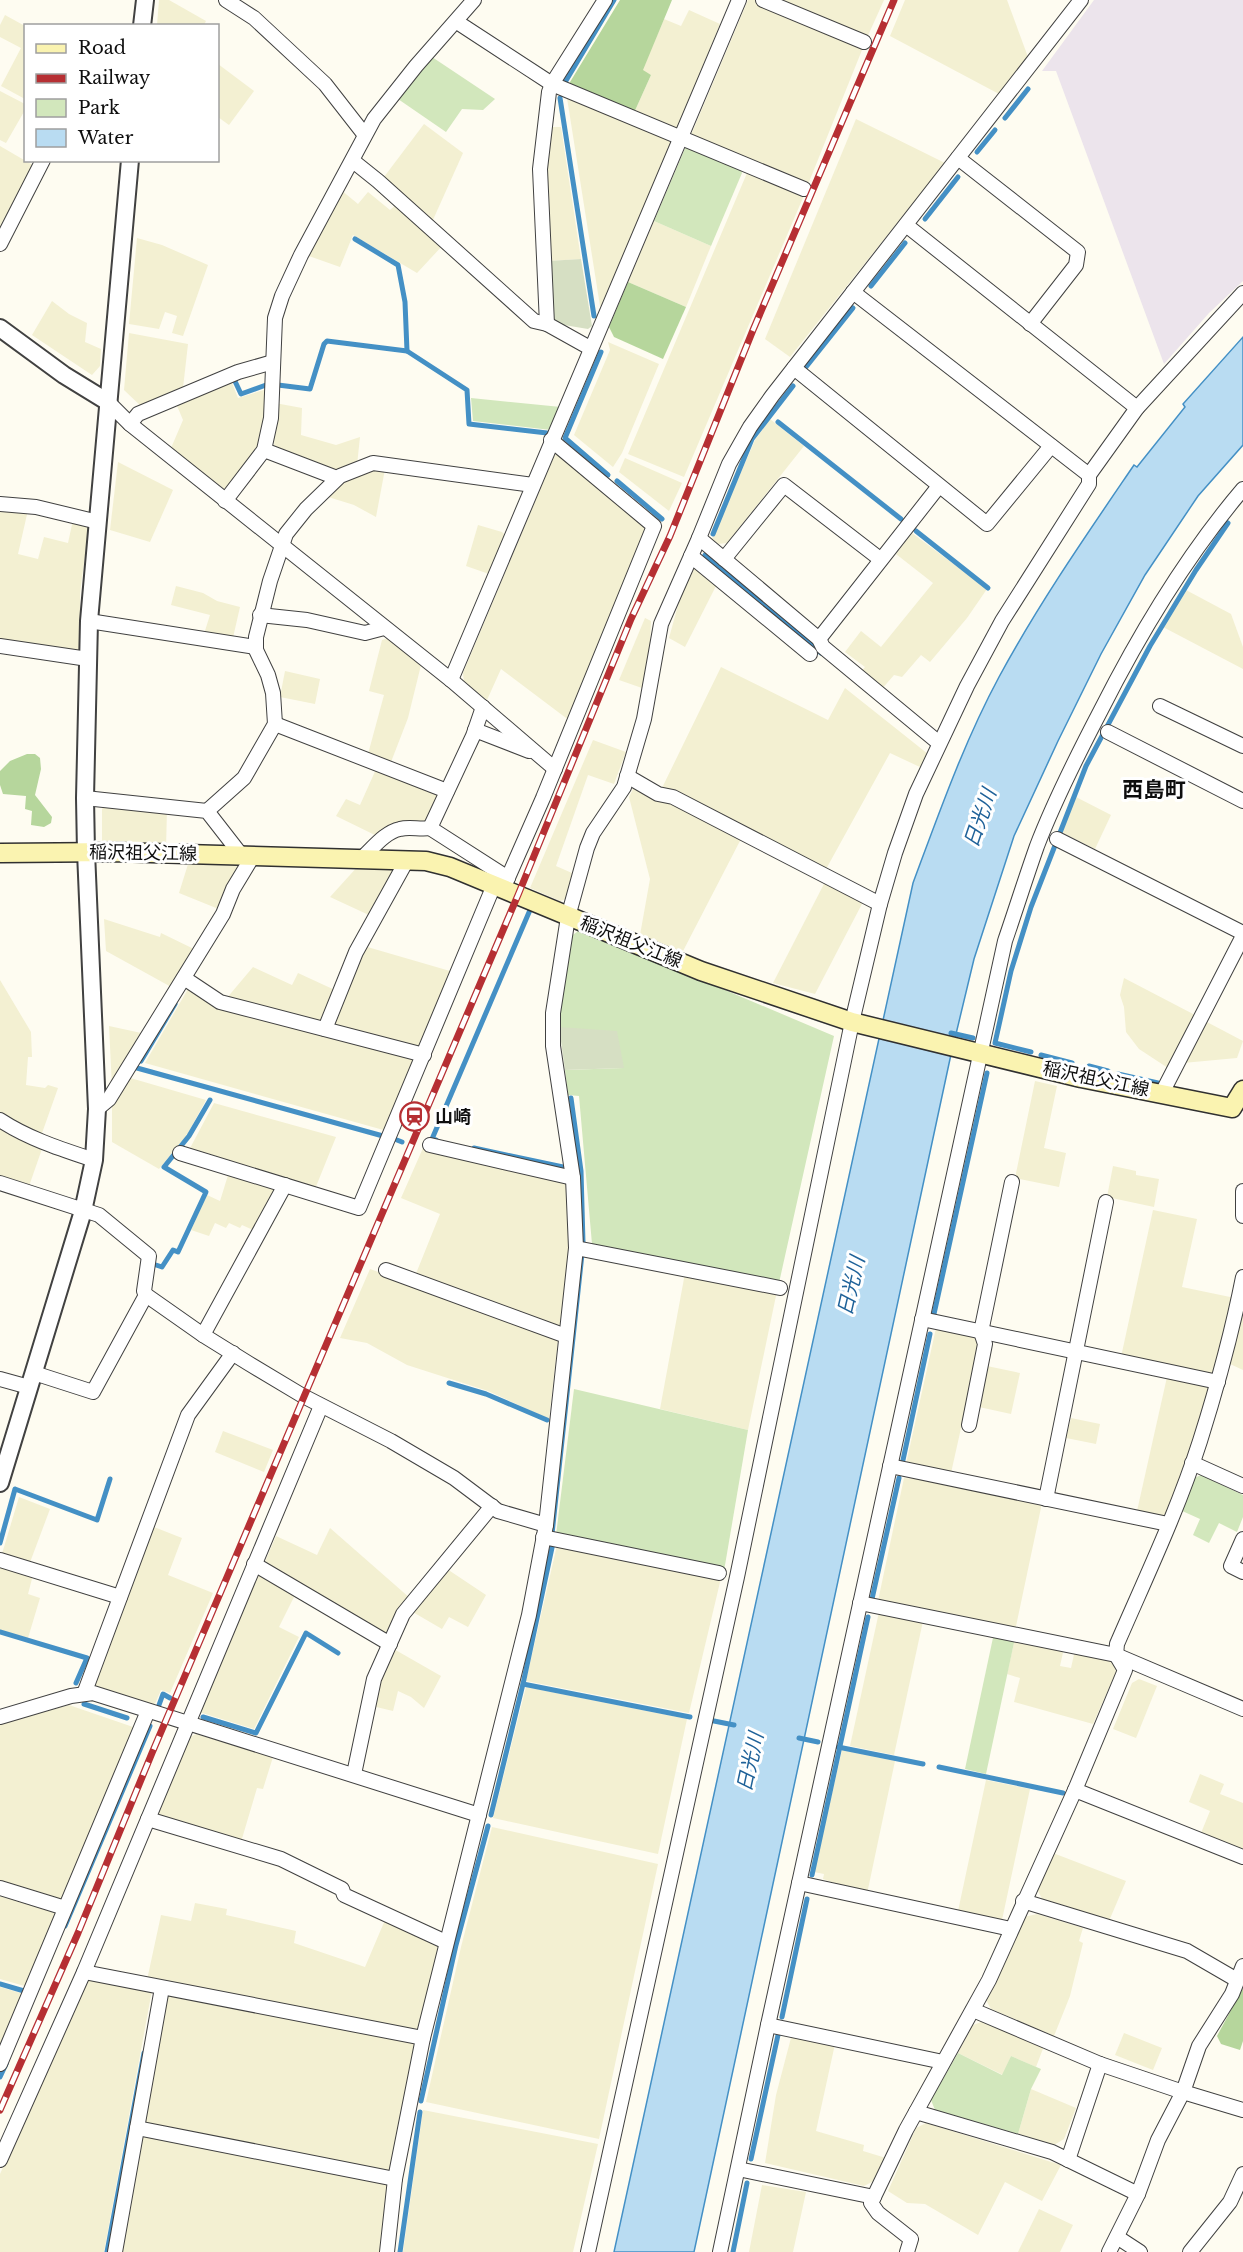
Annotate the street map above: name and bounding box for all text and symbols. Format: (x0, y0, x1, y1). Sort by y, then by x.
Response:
legend (24, 24, 219, 162)
text: Road (78, 37, 126, 59)
text: Railway (78, 67, 151, 89)
text: Park (78, 97, 120, 119)
text: Water (77, 127, 134, 149)
district label: 西島町 (1123, 777, 1186, 803)
water label: 日光川 (959, 784, 1002, 850)
street label: 稲沢祖父江線 (89, 841, 197, 865)
street label: 稲沢祖父江線 (577, 912, 685, 972)
street label: 稲沢祖父江線 (1041, 1057, 1151, 1101)
station icon: 山崎 (398, 1101, 430, 1133)
place label: 山崎 (435, 1106, 471, 1128)
water label: 日光川 (833, 1252, 870, 1318)
water label: 日光川 (732, 1728, 768, 1794)

